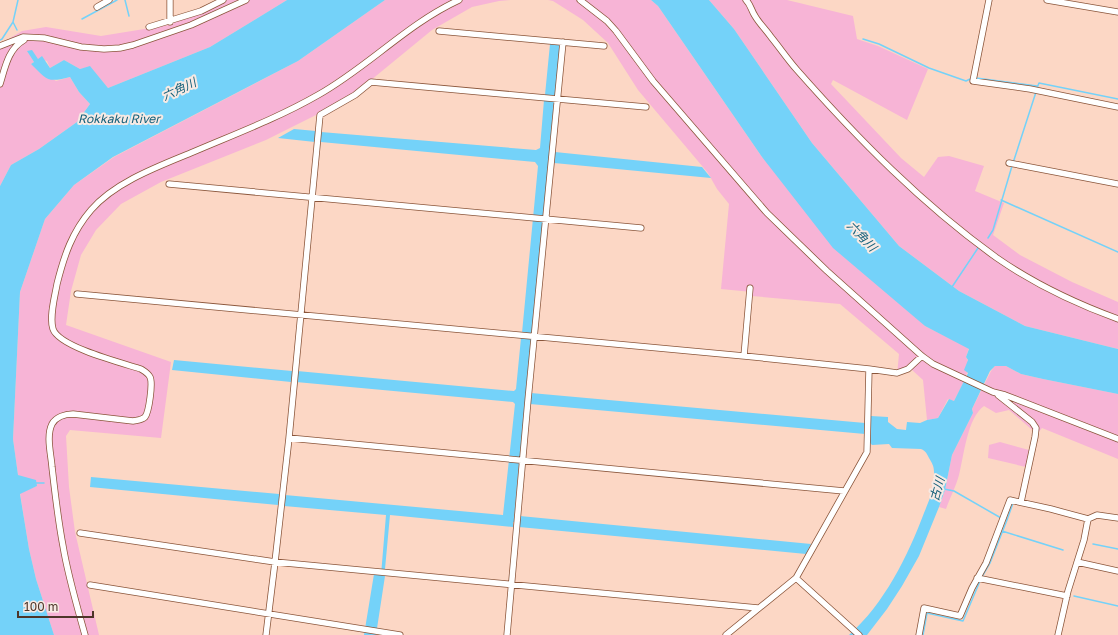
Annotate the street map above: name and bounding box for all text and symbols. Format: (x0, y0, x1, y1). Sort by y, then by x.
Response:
water label: 六角川 (160, 74, 200, 103)
water label: Rokkaku River (78, 111, 162, 126)
water label: 六角川 (844, 218, 881, 256)
water label: 古川 (926, 473, 948, 503)
scale bar (18, 593, 93, 619)
text: 100 m (24, 599, 58, 614)

